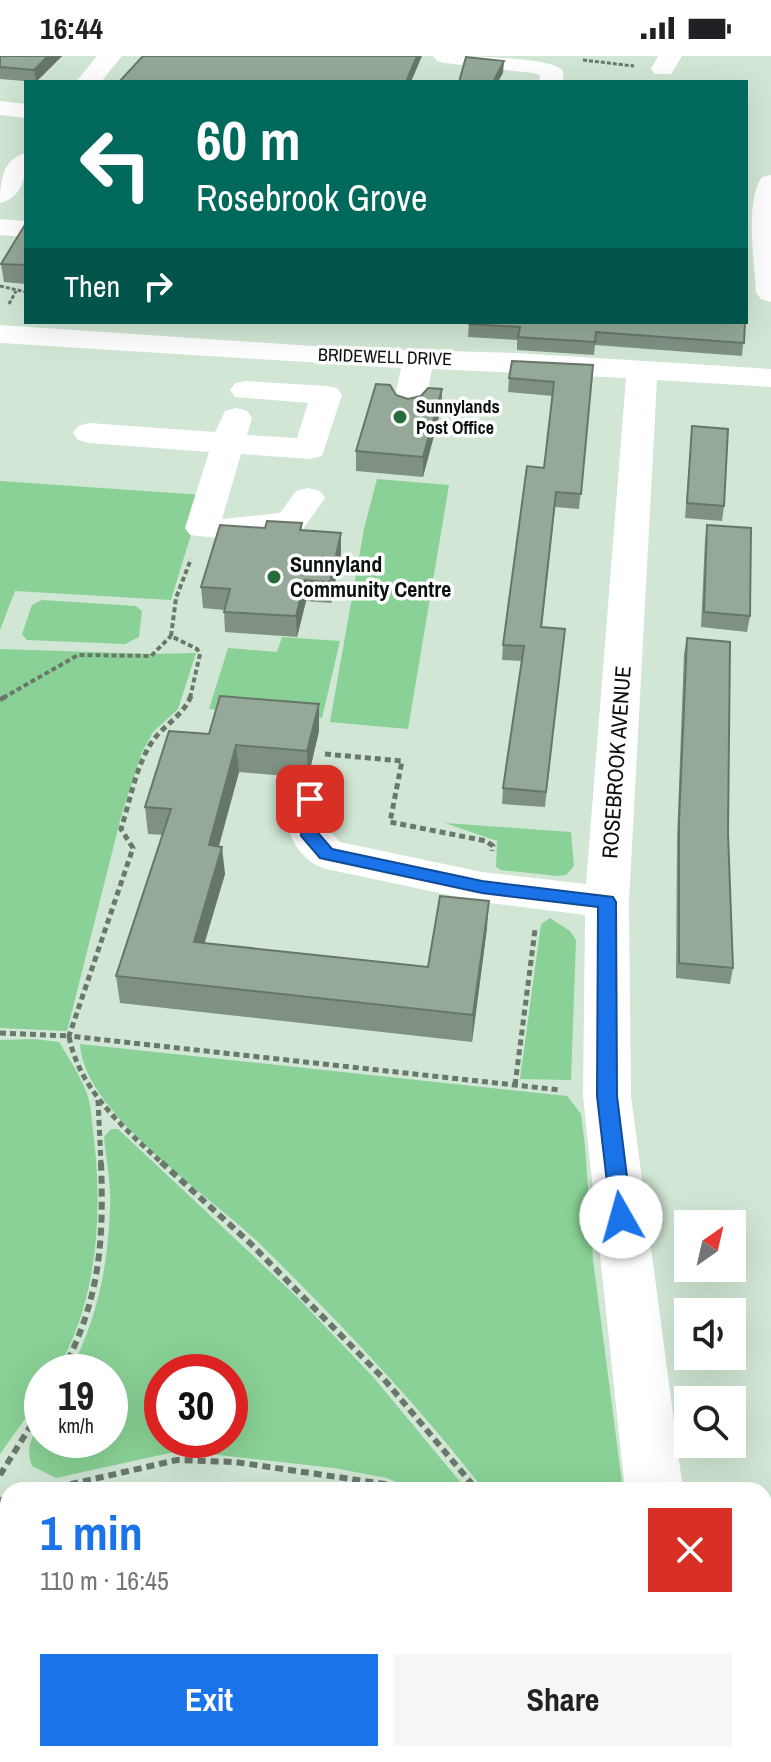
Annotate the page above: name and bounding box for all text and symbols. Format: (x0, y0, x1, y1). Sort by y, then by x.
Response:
text: 16:44 (40, 8, 103, 48)
text: 60 m (196, 102, 301, 177)
icon: left (64, 112, 168, 216)
text: Rosebrook Grove (196, 174, 427, 222)
icon: right (136, 264, 180, 308)
text: Then (64, 266, 120, 306)
street label: BRIDEWELL DRIVE (318, 342, 452, 371)
place label: Sunnylands Post Office (416, 394, 500, 440)
marker: Sunnylands Post Office (391, 408, 409, 426)
place label: Sunnyland Community Centre (290, 549, 451, 604)
marker: Sunnyland Community Centre (265, 568, 283, 586)
street label: ROSEBROOK AVENUE (594, 665, 638, 859)
pin (276, 765, 344, 833)
icon: arrive (288, 777, 332, 821)
position arrow (579, 1175, 663, 1259)
north arrow (674, 1210, 746, 1282)
map controls (674, 1210, 746, 1458)
button: sound (674, 1298, 746, 1370)
speed limit sign: 30 (144, 1354, 248, 1458)
text: 19 (58, 1369, 94, 1422)
button: search (674, 1386, 746, 1458)
text: km/h (58, 1412, 94, 1439)
text: 1 min (40, 1500, 143, 1565)
button: close (648, 1508, 732, 1592)
text: 110 m · 16:45 (40, 1563, 169, 1598)
button: Exit (40, 1654, 378, 1746)
button: Share (394, 1654, 732, 1746)

